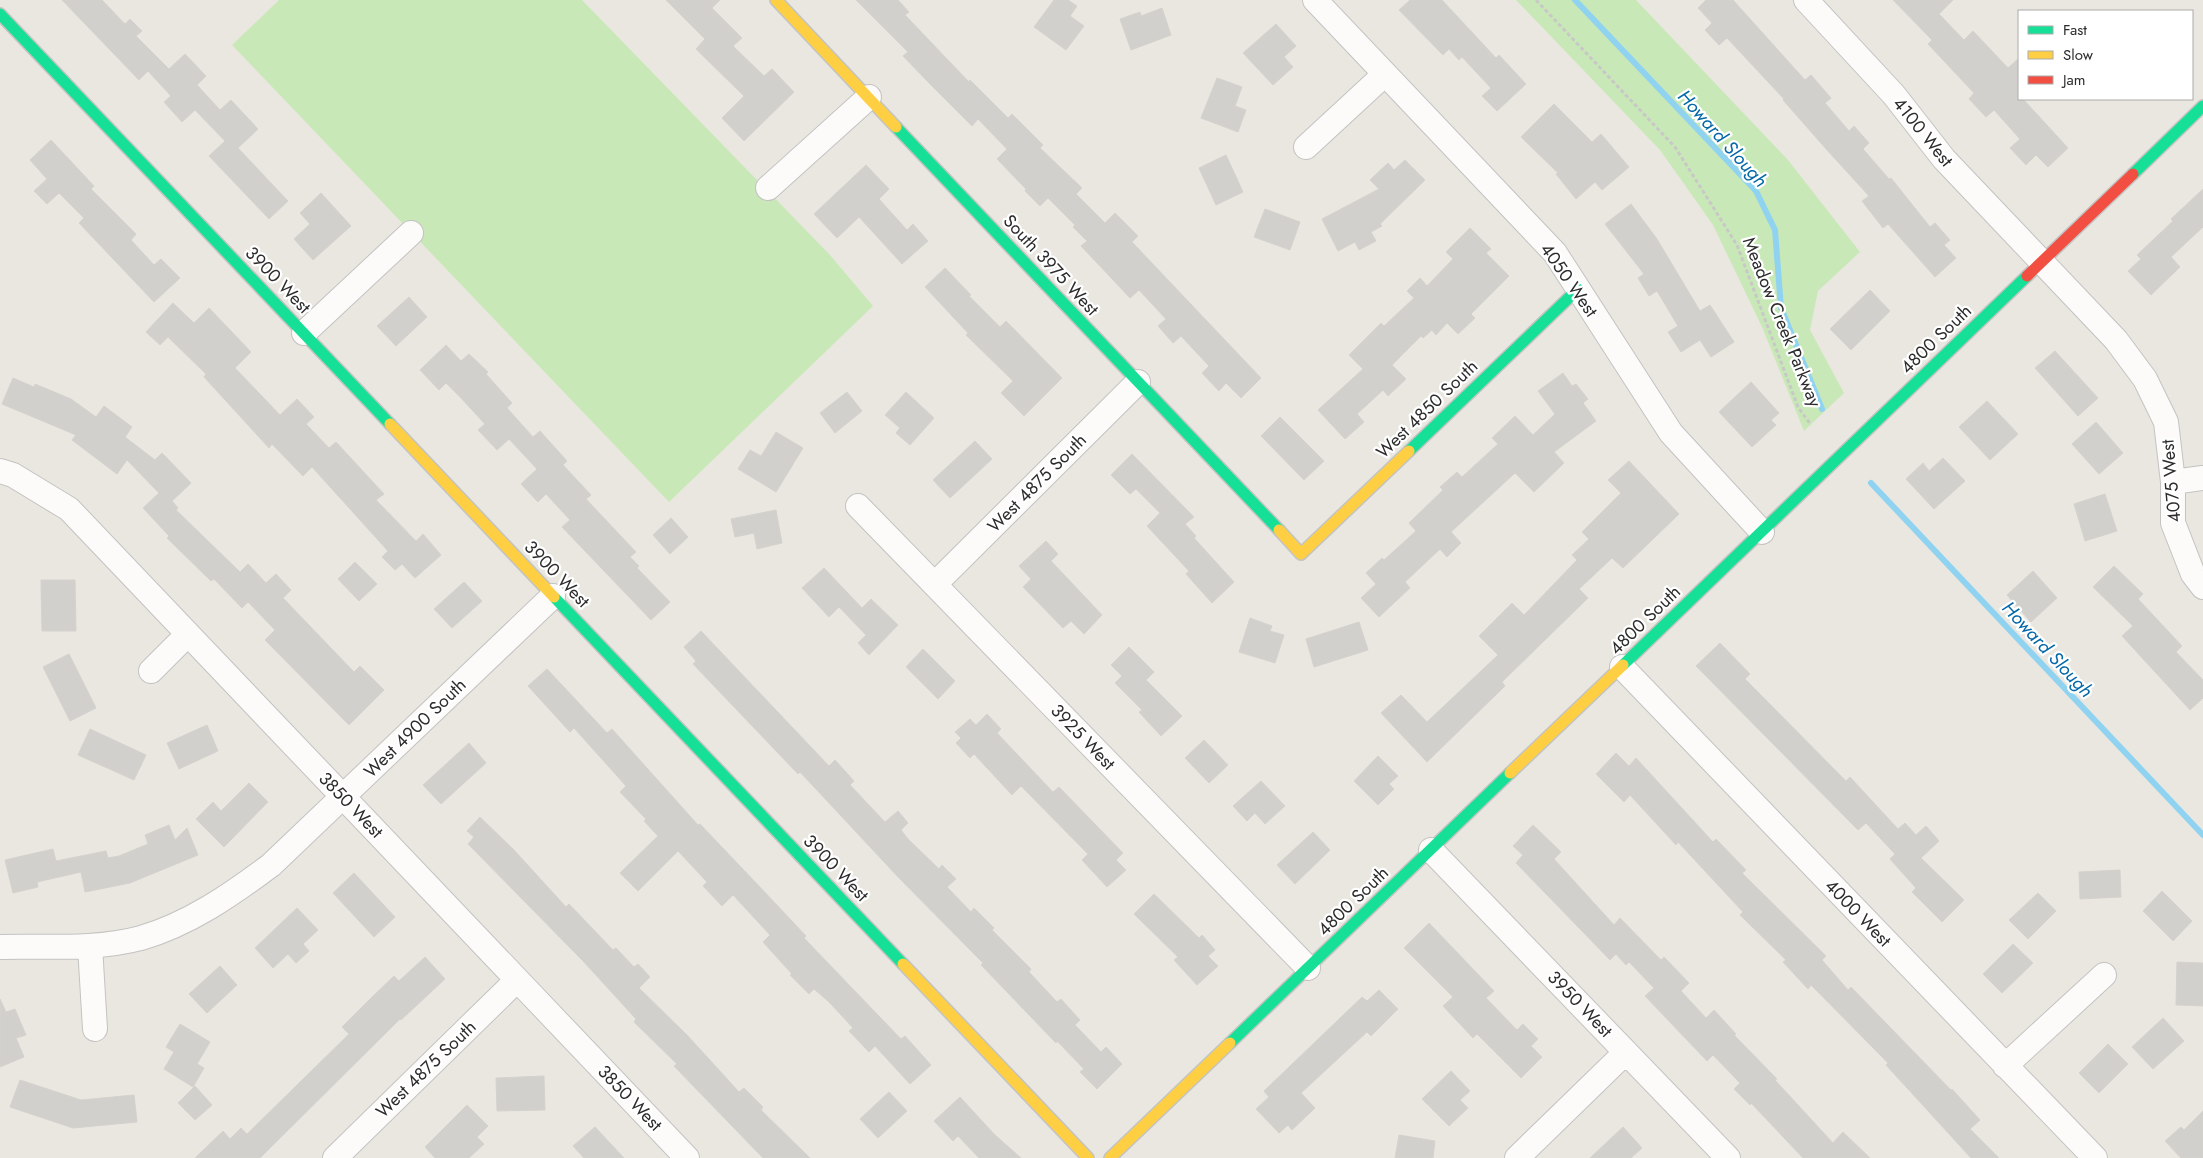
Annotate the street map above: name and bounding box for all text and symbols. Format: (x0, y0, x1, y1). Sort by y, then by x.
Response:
legend (2018, 10, 2193, 100)
text: Fast (2063, 19, 2087, 41)
text: Slow (2063, 44, 2094, 66)
text: Jam (2061, 69, 2086, 91)
water label: Howard Slough (1671, 84, 1774, 193)
street label: 4100 West (1887, 92, 1960, 173)
street label: South 3975 West (997, 209, 1105, 322)
street label: Meadow Creek Parkway (1736, 233, 1828, 411)
street label: 4050 West (1534, 238, 1604, 323)
street label: 3900 West (239, 241, 317, 320)
street label: 4800 South (1895, 298, 1977, 380)
street label: West 4850 South (1370, 354, 1484, 464)
street label: West 4875 South (982, 428, 1092, 538)
street label: 4075 West (2154, 438, 2188, 524)
street label: 3900 West (518, 535, 596, 614)
street label: 4800 South (1604, 579, 1686, 661)
water label: Howard Slough (1996, 595, 2099, 703)
street label: West 4900 South (358, 672, 472, 784)
street label: 3925 West (1045, 698, 1122, 776)
street label: 3850 West (313, 766, 390, 844)
street label: 3900 West (797, 829, 875, 908)
street label: 4800 South (1312, 860, 1394, 942)
street label: 4000 West (1819, 873, 1898, 953)
street label: 3950 West (1542, 965, 1619, 1044)
street label: West 4875 South (370, 1014, 482, 1124)
street label: 3850 West (592, 1059, 669, 1137)

